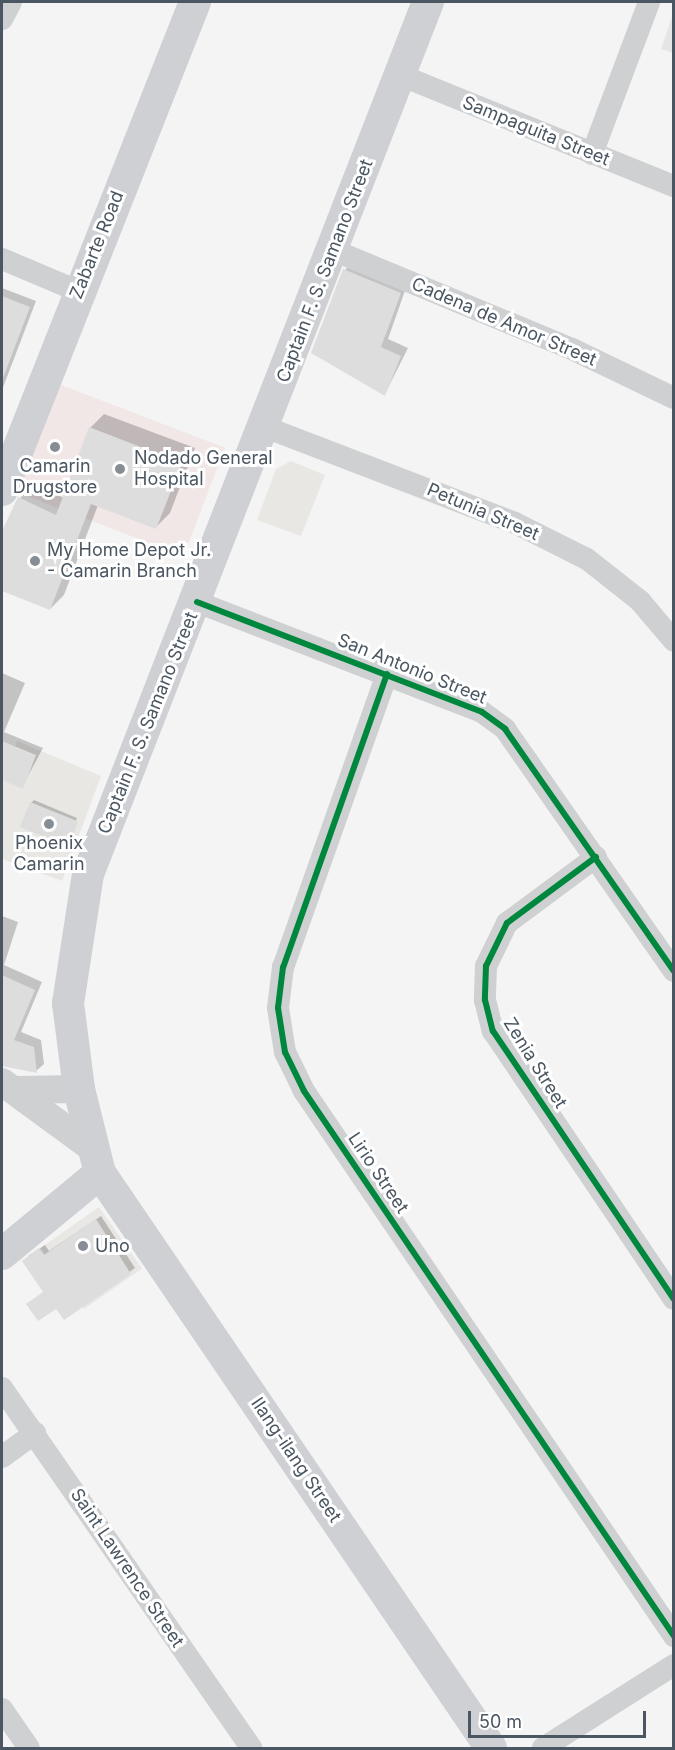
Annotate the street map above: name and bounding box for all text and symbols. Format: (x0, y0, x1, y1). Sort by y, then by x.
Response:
street label: Sampaguita Street (459, 92, 613, 170)
street label: Captain F. S. Samano Street (272, 156, 378, 386)
street label: Zabarte Road (66, 188, 128, 302)
street label: Cadena de Amor Street (408, 273, 600, 371)
marker: Camarin Drugstore (48, 440, 62, 454)
place label: Nodado General Hospital (134, 448, 273, 490)
place label: Camarin Drugstore (13, 456, 97, 498)
marker: Nodado General Hospital (111, 460, 129, 478)
street label: Petunia Street (424, 479, 542, 545)
place label: My Home Depot Jr. - Camarin Branch (47, 540, 211, 582)
marker: My Home Depot Jr. - Camarin Branch (28, 554, 42, 568)
street label: Captain F. S. Samano Street (94, 609, 202, 837)
street label: San Antonio Street (334, 629, 490, 709)
marker: Phoenix Camarin (42, 817, 56, 831)
place label: Phoenix Camarin (13, 833, 85, 876)
street label: Zenia Street (499, 1014, 571, 1112)
street label: Lirio Street (343, 1129, 413, 1217)
place label: Uno (95, 1235, 130, 1257)
marker: Uno (76, 1239, 90, 1253)
street label: Ilang-ilang Street (246, 1394, 346, 1526)
street label: Saint Lawrence Street (66, 1485, 188, 1651)
scale bar (471, 1699, 650, 1737)
text: 50 m (479, 1711, 522, 1732)

